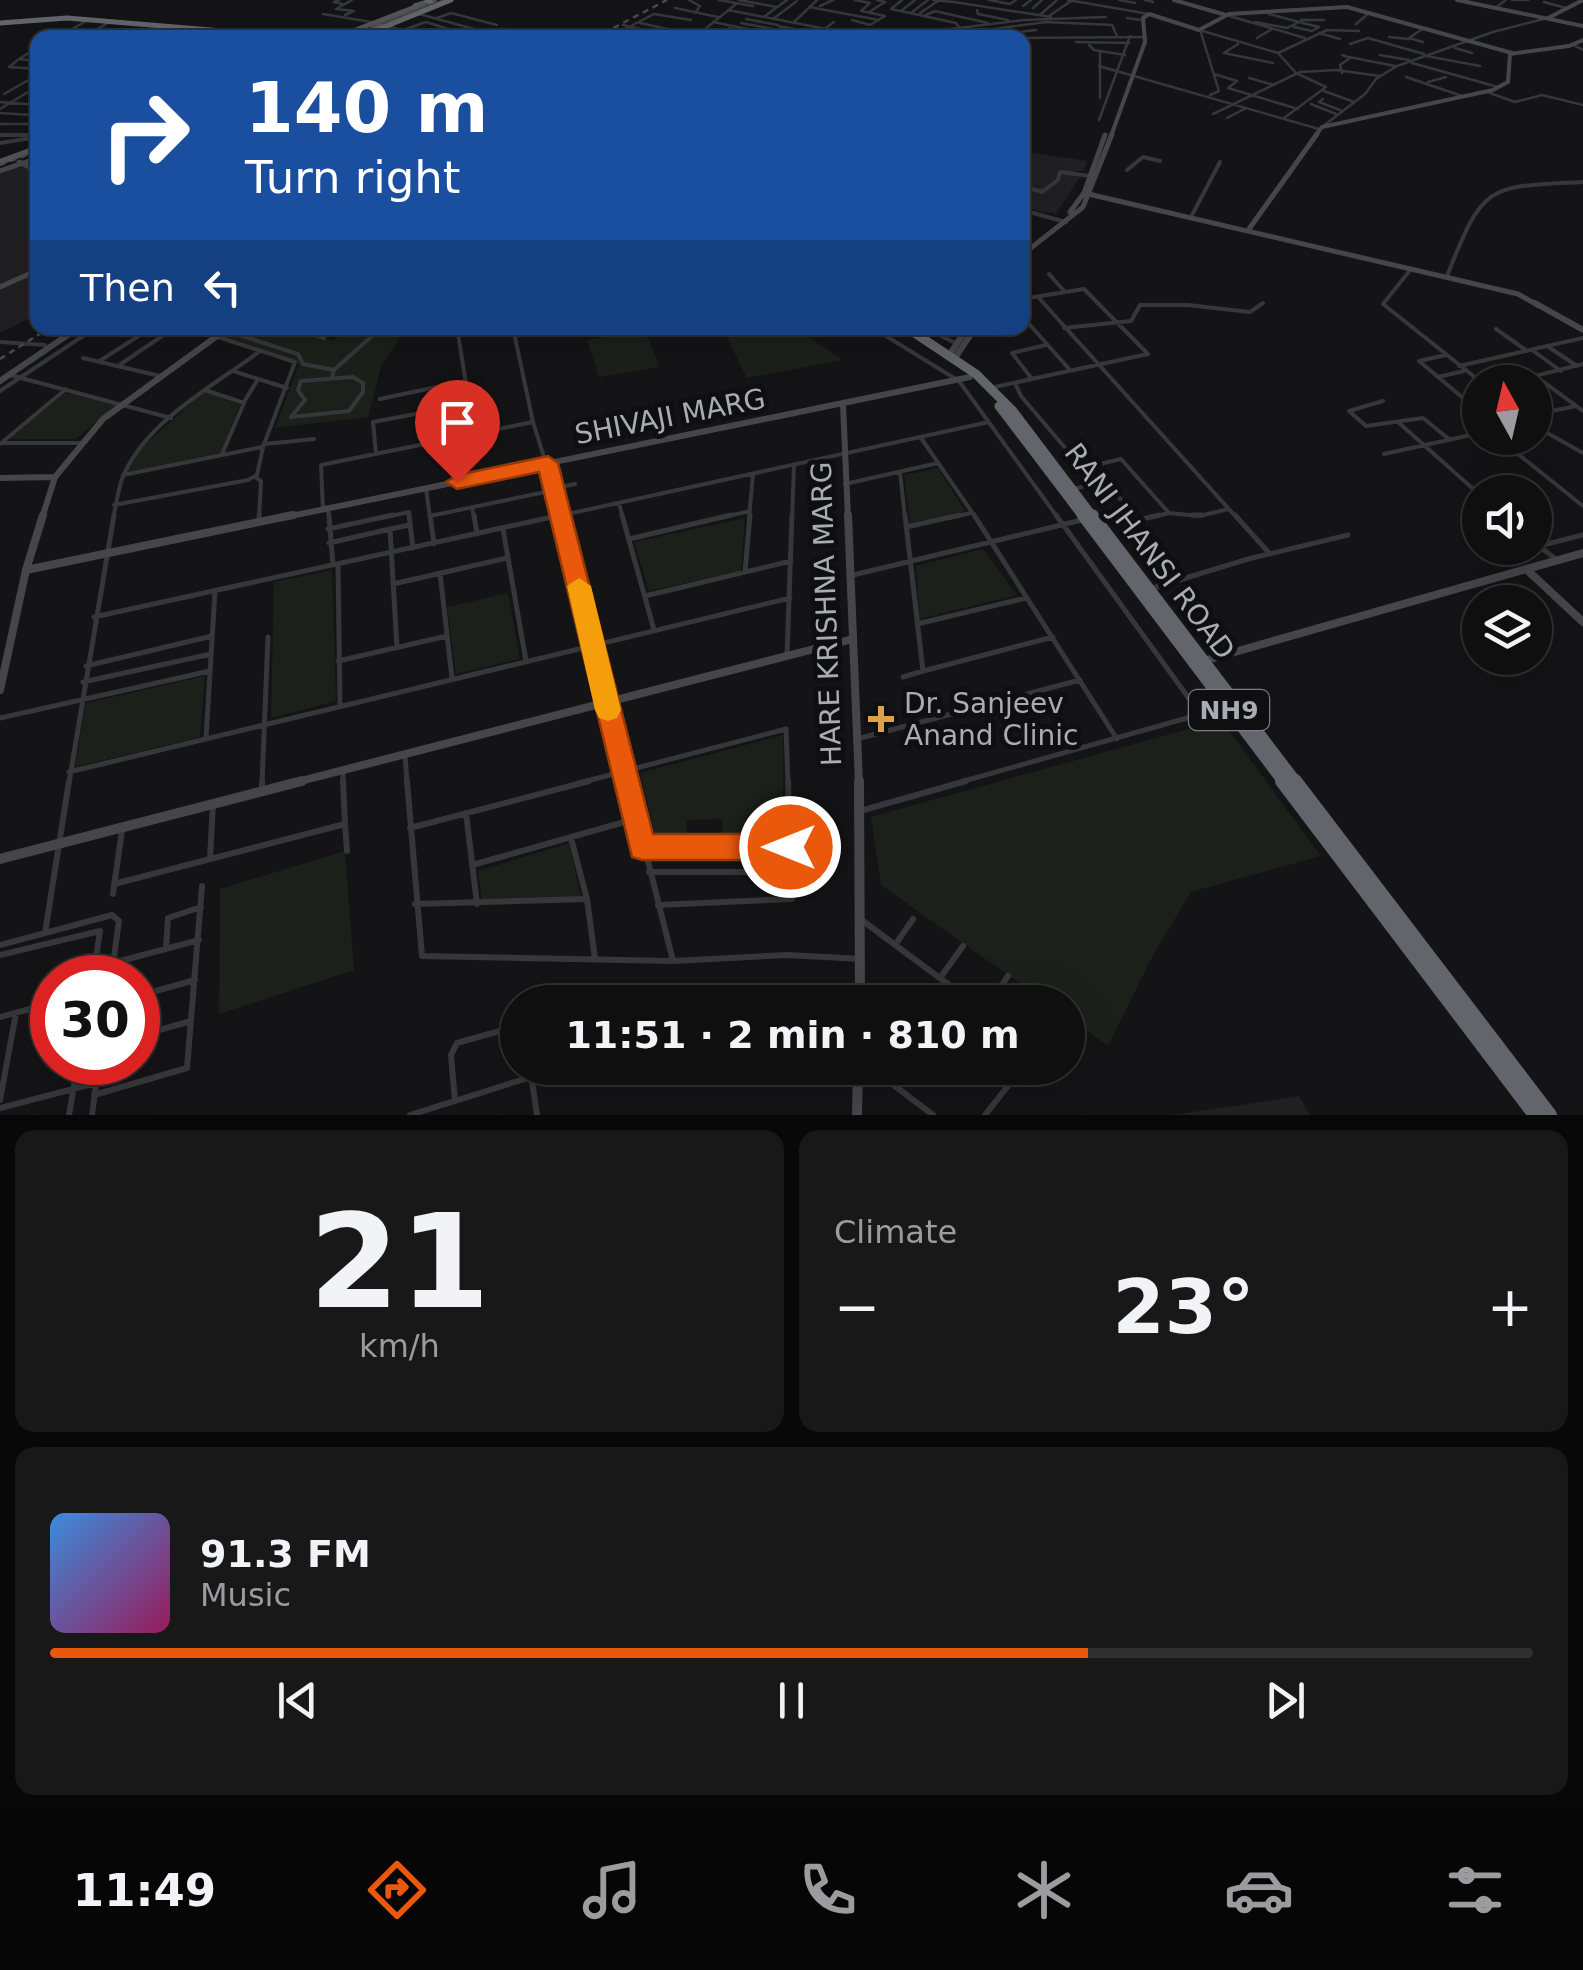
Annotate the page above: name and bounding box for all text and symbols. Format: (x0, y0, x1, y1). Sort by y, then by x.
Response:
text: 140 m (245, 67, 488, 149)
icon: right (80, 70, 210, 200)
text: Turn right (245, 151, 460, 204)
icon: left (195, 260, 250, 315)
text: Then (80, 266, 175, 310)
north arrow (1462, 365, 1552, 455)
map controls (1462, 365, 1552, 675)
pin (415, 380, 500, 483)
street label: SHIVAJI MARG (572, 382, 768, 451)
icon: arrive (430, 395, 485, 450)
street label: RANI JHANSI ROAD (1058, 437, 1242, 666)
street label: HARE KRISHNA MARG (805, 461, 848, 767)
button: sound (1462, 475, 1552, 565)
button: layers (1462, 585, 1552, 675)
place label: Dr. Sanjeev Anand Clinic (904, 687, 1079, 752)
road number: NH9 (1189, 690, 1269, 730)
marker: Dr. Sanjeev Anand Clinic (868, 706, 894, 732)
position arrow (738, 795, 842, 899)
speed limit sign: 30 (30, 955, 160, 1085)
text: 11:51 · 2 min · 810 m (565, 1013, 1020, 1057)
text: 21 (309, 1186, 490, 1338)
text: Climate (834, 1213, 957, 1251)
text: 23° (1113, 1263, 1254, 1351)
text: − (834, 1275, 880, 1339)
text: + (1487, 1275, 1533, 1339)
text: km/h (359, 1327, 440, 1365)
text: 91.3 FM (200, 1532, 371, 1576)
text: Music (200, 1576, 291, 1614)
icon: previous (270, 1673, 325, 1728)
icon: pause (764, 1673, 819, 1728)
icon: next (1258, 1673, 1313, 1728)
icon: directions (362, 1855, 432, 1925)
icon: music (577, 1855, 647, 1925)
icon: phone (793, 1855, 863, 1925)
icon: climate (1009, 1855, 1079, 1925)
icon: car (1224, 1855, 1294, 1925)
icon: filters (1440, 1855, 1510, 1925)
text: 11:49 (73, 1864, 216, 1917)

